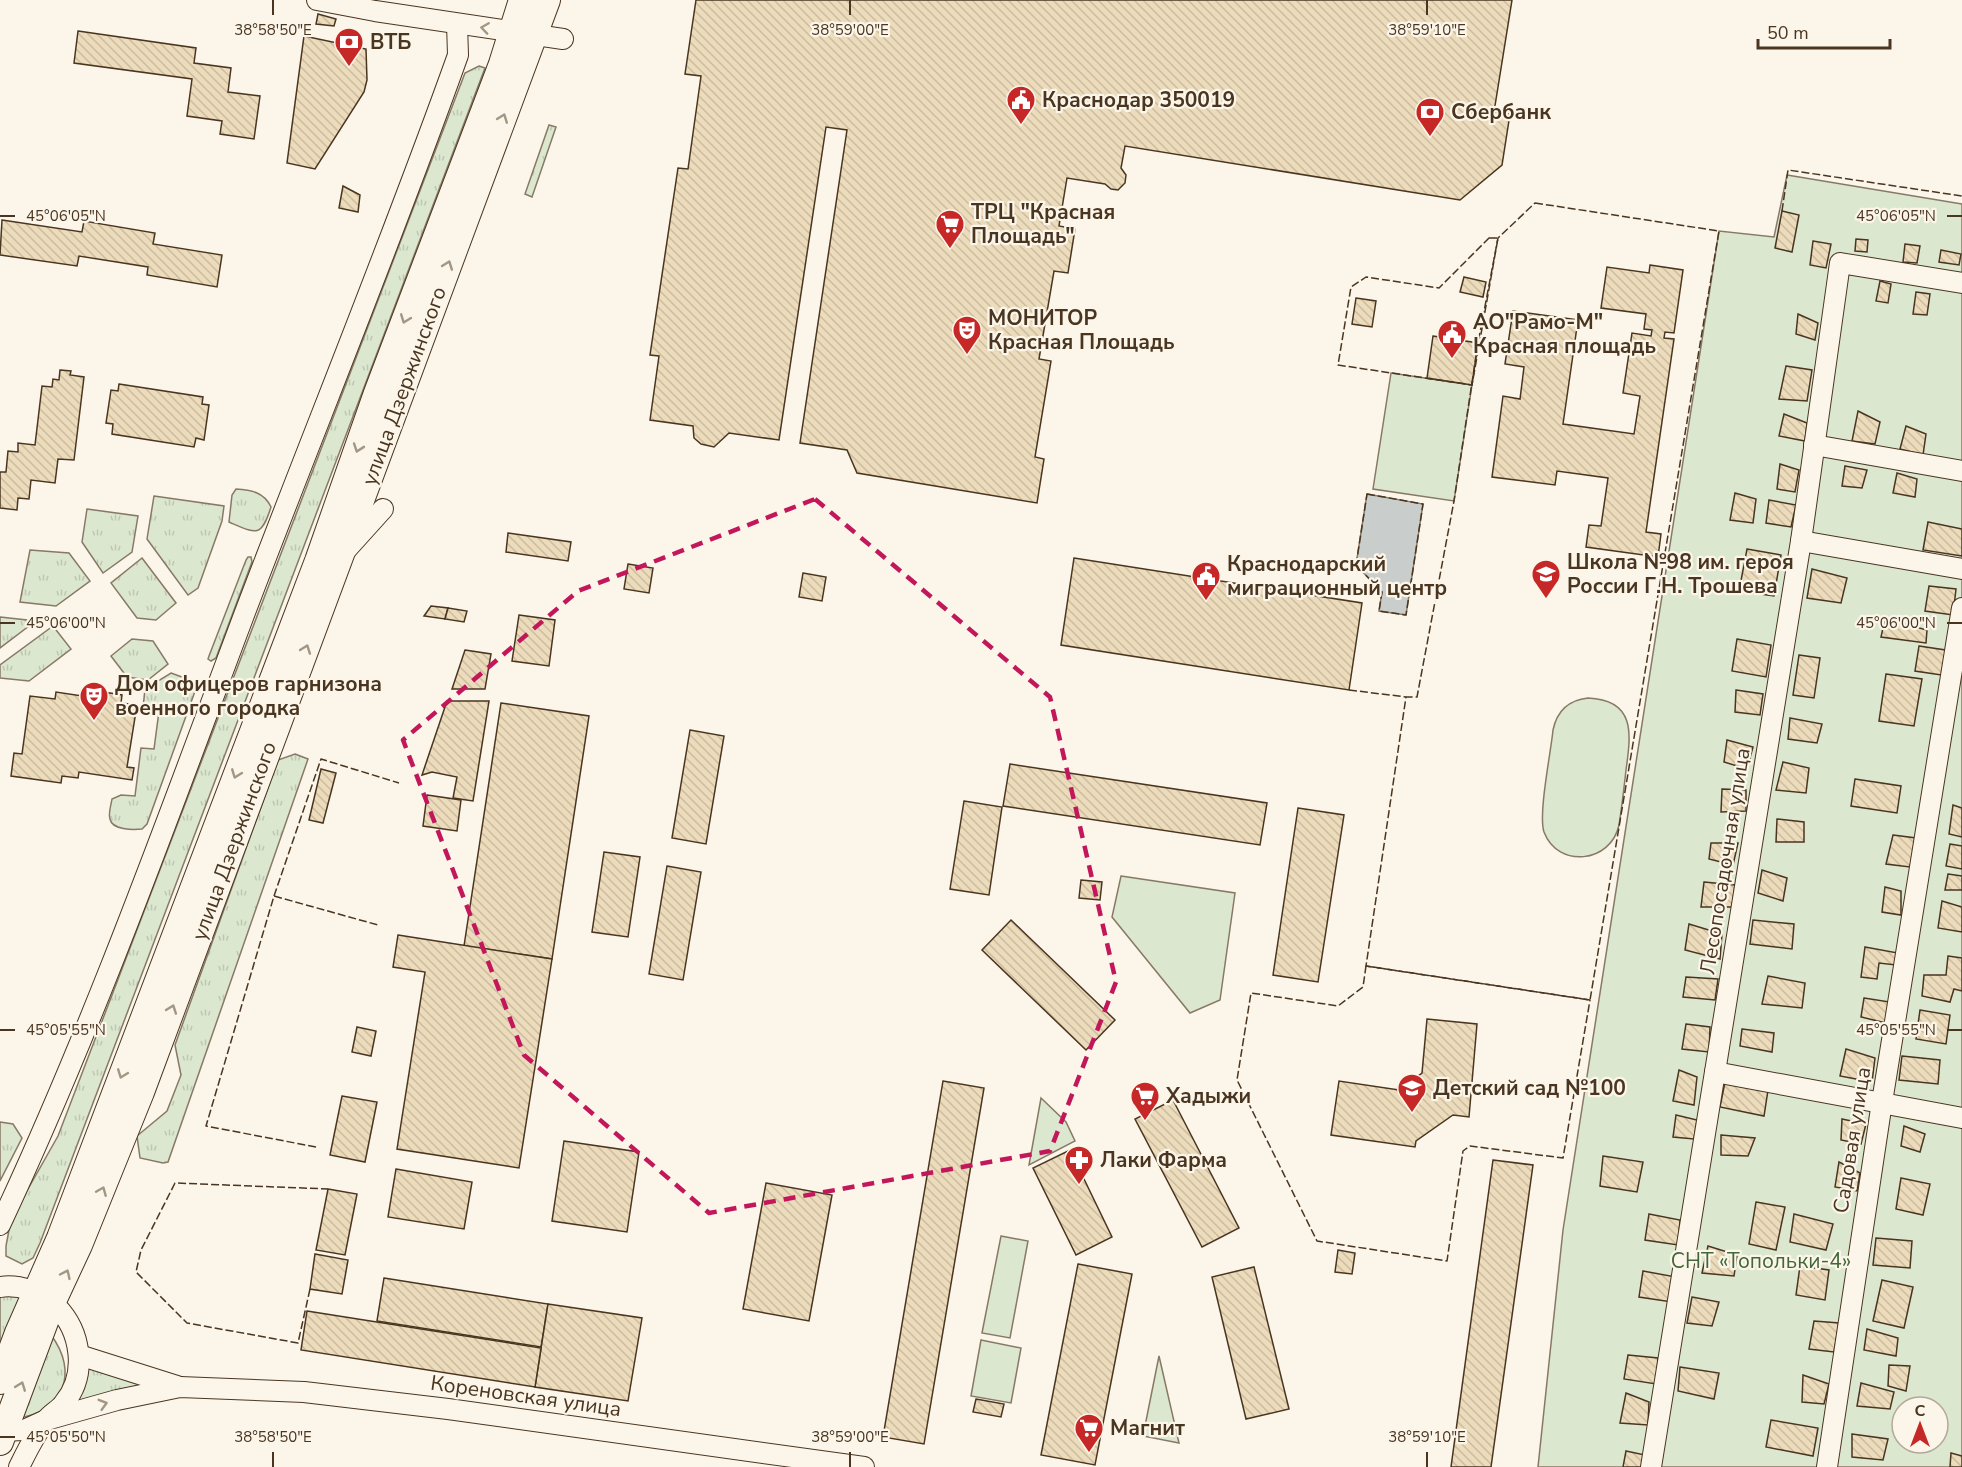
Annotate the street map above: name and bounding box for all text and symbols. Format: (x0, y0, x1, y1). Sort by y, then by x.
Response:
scale bar (1758, 12, 1890, 50)
text: 38°58'50"E (234, 20, 312, 40)
text: 38°59'00"E (811, 20, 889, 40)
text: 38°59'10"E (1388, 20, 1466, 40)
text: 50 m (1767, 21, 1809, 45)
one-way arrow (480, 23, 489, 35)
bank icon: ВТБ (333, 26, 365, 68)
place label: ВТБ (370, 28, 411, 56)
public building icon: Краснодар 350019 (1005, 84, 1037, 126)
place label: Краснодар 350019 (1042, 86, 1235, 114)
bank icon: Сбербанк (1414, 96, 1446, 138)
place label: Сбербанк (1451, 98, 1551, 126)
one-way arrow (496, 114, 508, 125)
place label: ТРЦ "Красная Площадь" (971, 198, 1115, 250)
text: 45°06'05"N (26, 206, 106, 226)
text: 45°06'05"N (1856, 206, 1936, 226)
supermarket icon: ТРЦ "Красная Площадь" (934, 208, 966, 250)
one-way arrow (441, 261, 453, 272)
street label: улица Дзержинского (355, 283, 453, 489)
place label: МОНИТОР Красная Площадь (988, 304, 1175, 356)
place label: АО"Рамо-М" Красная площадь (1473, 308, 1656, 360)
one-way arrow (400, 314, 413, 324)
theatre icon: МОНИТОР Красная Площадь (951, 314, 983, 356)
public building icon: АО"Рамо-М" Красная площадь (1436, 318, 1468, 360)
one-way arrow (352, 442, 365, 453)
place label: Школа №98 им. героя России Г.Н. Трошева (1567, 548, 1794, 600)
place label: Краснодарский миграционный центр (1227, 550, 1447, 602)
school or university icon: Школа №98 им. героя России Г.Н. Трошева (1530, 558, 1562, 600)
public building icon: Краснодарский миграционный центр (1190, 560, 1222, 602)
text: 45°06'00"N (26, 613, 106, 633)
text: 45°06'00"N (1856, 613, 1936, 633)
one-way arrow (298, 644, 311, 655)
place label: Дом офицеров гарнизона военного городка (115, 670, 382, 722)
theatre icon: Дом офицеров гарнизона военного городка (78, 680, 110, 722)
street label: улица Дзержинского (185, 738, 283, 944)
street label: Лесопосадочная улица (1693, 746, 1757, 976)
one-way arrow (231, 768, 244, 778)
one-way arrow (165, 1004, 177, 1015)
text: 45°05'55"N (26, 1020, 106, 1040)
text: 45°05'55"N (1856, 1020, 1936, 1040)
street label: Садовая улица (1827, 1065, 1877, 1215)
one-way arrow (117, 1068, 130, 1079)
school or university icon: Детский сад №100 (1396, 1072, 1428, 1114)
place label: Детский сад №100 (1433, 1074, 1626, 1102)
supermarket icon: Хадыжи (1129, 1080, 1161, 1122)
place label: Хадыжи (1165, 1082, 1251, 1110)
pharmacy icon: Лаки Фарма (1063, 1144, 1095, 1186)
place label: Лаки Фарма (1100, 1146, 1227, 1174)
one-way arrow (95, 1186, 107, 1197)
park label: СНТ «Топольки-4» (1671, 1247, 1851, 1275)
one-way arrow (58, 1269, 70, 1280)
street label: Кореновская улица (429, 1369, 623, 1423)
one-way arrow (14, 1381, 26, 1392)
north arrow (1890, 1395, 1950, 1455)
one-way arrow (97, 1399, 108, 1411)
text: С (1915, 1400, 1926, 1422)
supermarket icon: Магнит (1073, 1412, 1105, 1454)
place label: Магнит (1110, 1414, 1185, 1442)
text: 45°05'50"N (26, 1427, 106, 1447)
text: 38°58'50"E (234, 1427, 312, 1447)
text: 38°59'00"E (811, 1427, 889, 1447)
text: 38°59'10"E (1388, 1427, 1466, 1447)

